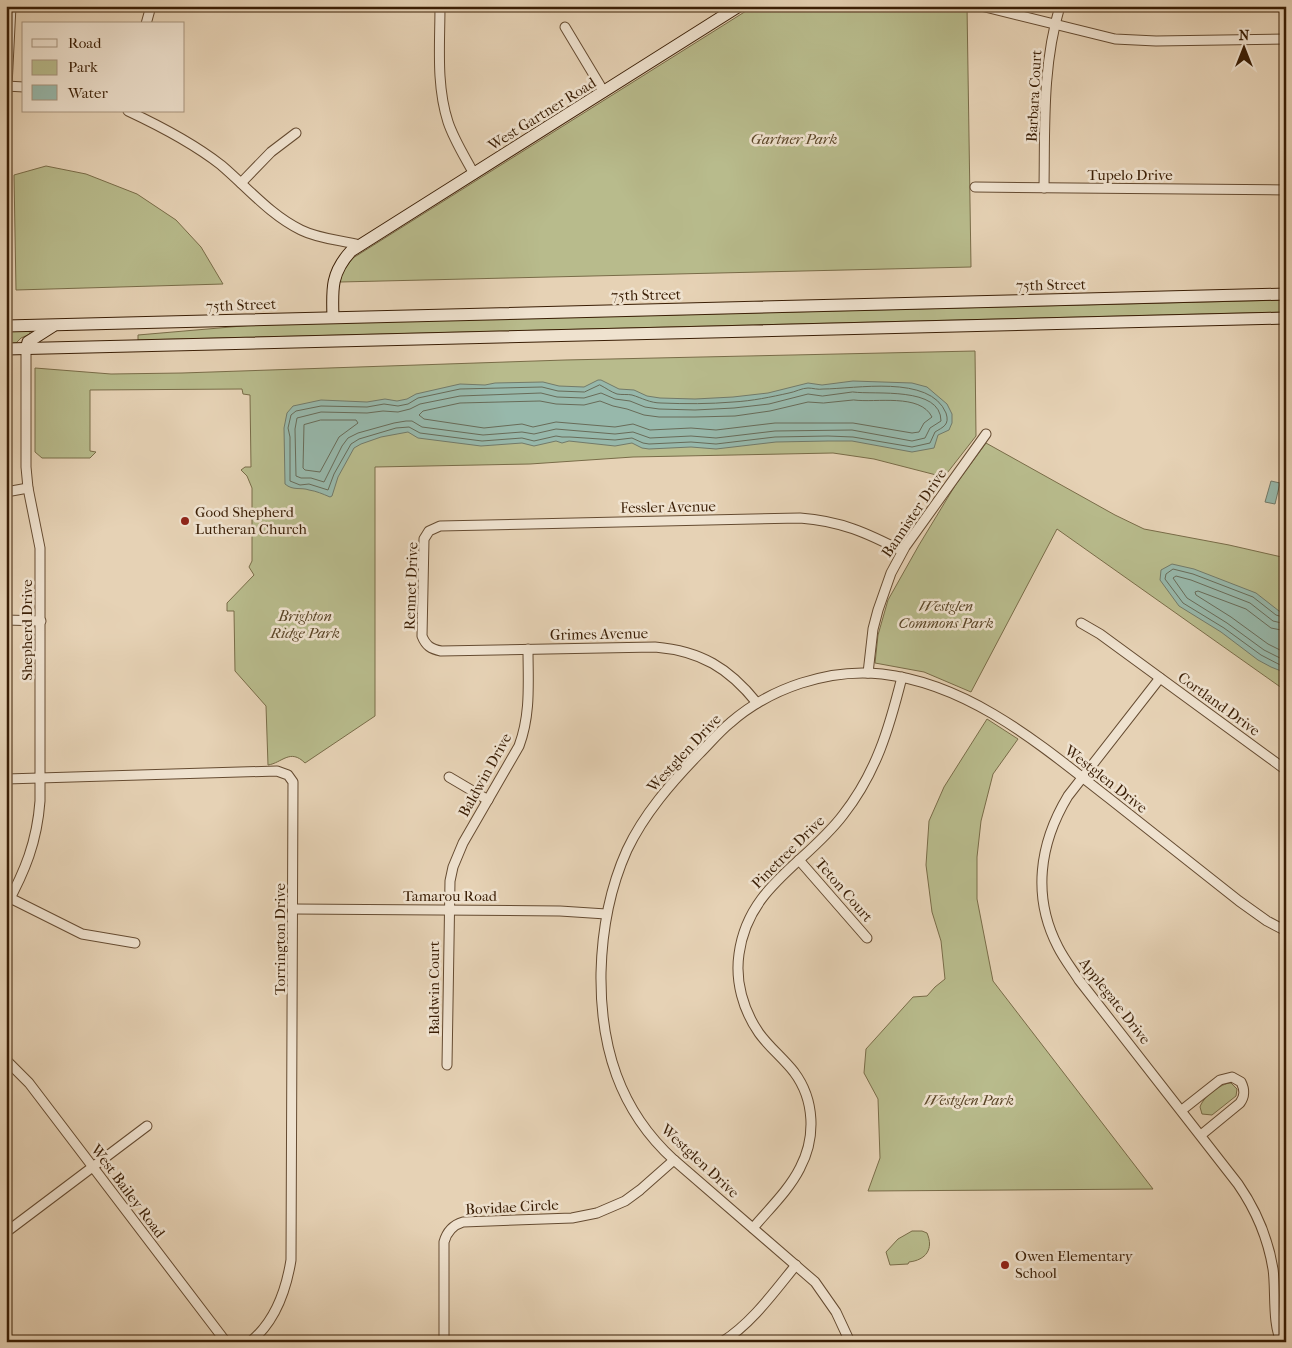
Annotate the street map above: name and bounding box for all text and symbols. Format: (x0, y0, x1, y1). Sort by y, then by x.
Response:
legend (22, 22, 185, 112)
north arrow (1220, 22, 1270, 72)
text: N (1239, 27, 1250, 44)
text: Road (68, 34, 102, 52)
street label: Barbara Court (1023, 49, 1045, 143)
text: Park (68, 58, 98, 76)
street label: West Gartner Road (484, 73, 600, 155)
text: Water (67, 84, 108, 102)
park label: Gartner Park (751, 130, 837, 148)
street label: Tupelo Drive (1087, 166, 1173, 184)
street label: 75th Street (1016, 275, 1087, 295)
street label: 75th Street (611, 285, 682, 305)
street label: 75th Street (206, 295, 277, 315)
street label: Bannister Drive (878, 465, 951, 561)
street label: Fessler Avenue (620, 497, 717, 517)
place label: Good Shepherd Lutheran Church (195, 503, 308, 538)
marker: Good Shepherd Lutheran Church (179, 515, 191, 527)
street label: Rennet Drive (400, 541, 422, 630)
street label: Shepherd Drive (18, 579, 36, 681)
park label: Westglen Commons Park (898, 597, 994, 632)
park label: Brighton Ridge Park (269, 607, 340, 642)
street label: Grimes Avenue (550, 624, 649, 644)
street label: Cortland Drive (1174, 668, 1264, 740)
street label: Westglen Drive (643, 710, 725, 796)
street label: Baldwin Drive (455, 729, 516, 820)
street label: Westglen Drive (1060, 740, 1151, 817)
street label: Pinetree Drive (748, 811, 829, 892)
street label: Teton Court (811, 854, 877, 926)
street label: Torrington Drive (271, 883, 289, 995)
street label: Tamarou Road (403, 887, 498, 905)
street label: Baldwin Court (425, 940, 443, 1035)
street label: Applegate Drive (1075, 953, 1155, 1048)
park label: Westglen Park (924, 1091, 1014, 1109)
street label: Westglen Drive (657, 1120, 743, 1202)
street label: West Bailey Road (86, 1140, 169, 1242)
street label: Bovidae Circle (465, 1196, 560, 1218)
place label: Owen Elementary School (1015, 1247, 1134, 1282)
marker: Owen Elementary School (999, 1259, 1011, 1271)

